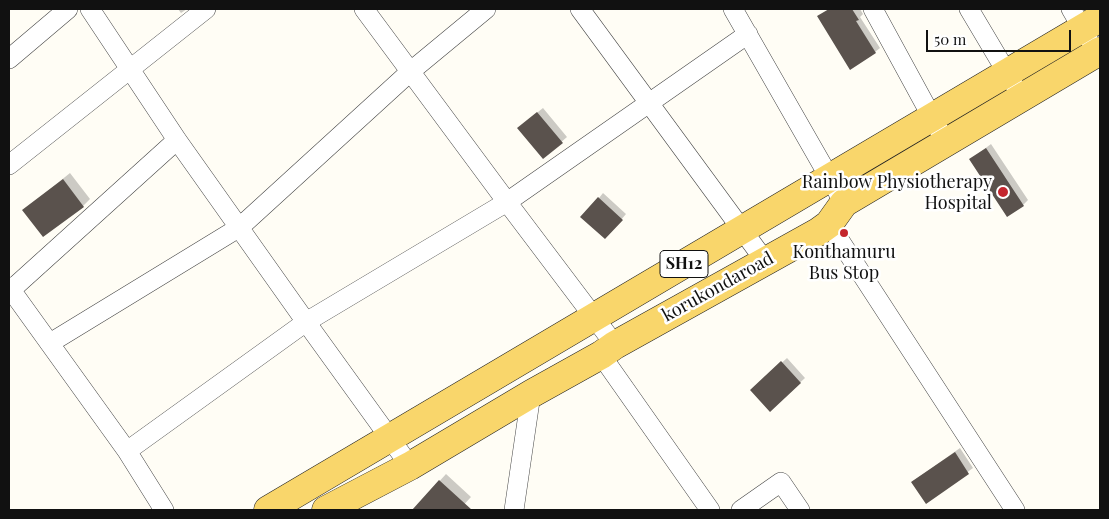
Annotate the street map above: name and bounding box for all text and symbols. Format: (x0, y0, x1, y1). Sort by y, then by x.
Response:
scale bar (929, 20, 1074, 52)
text: 50 m (934, 29, 966, 49)
place label: Rainbow Physiotherapy Hospital (802, 171, 992, 213)
marker: Rainbow Physiotherapy Hospital (996, 185, 1010, 199)
marker: Konthamuru Bus Stop (838, 227, 850, 239)
place label: Konthamuru Bus Stop (792, 241, 896, 284)
street label: korukondaroad (658, 247, 778, 327)
road number: SH12 (660, 250, 708, 278)

